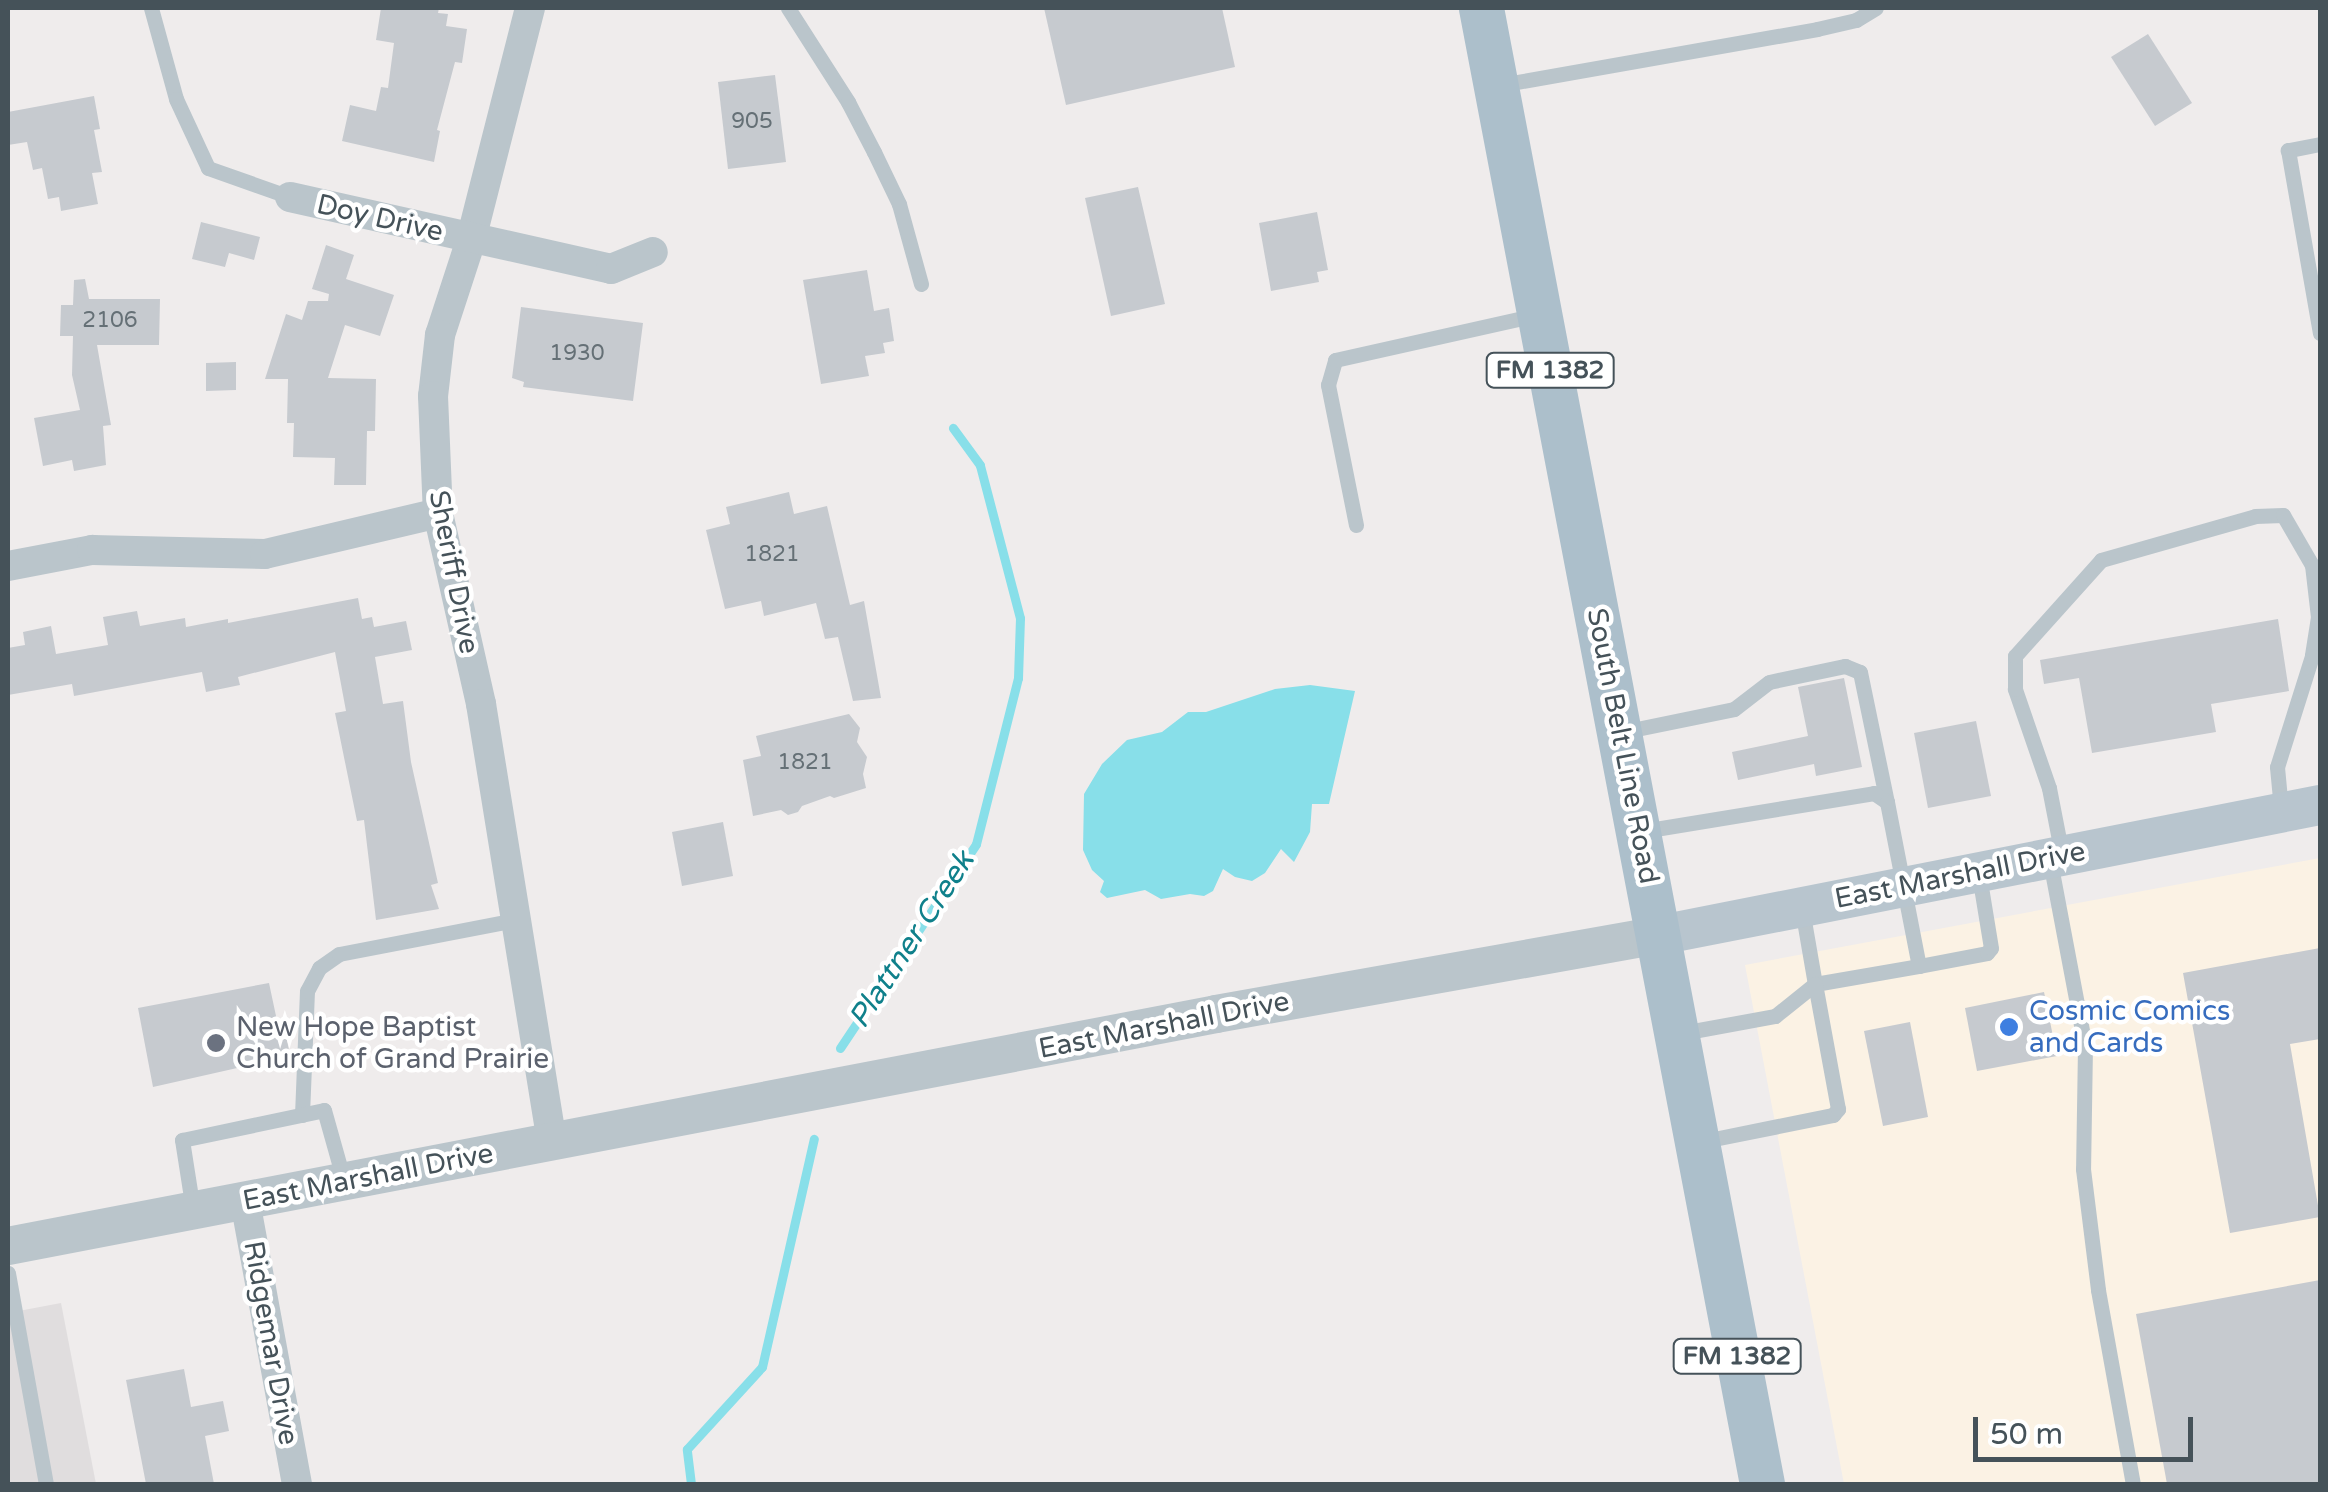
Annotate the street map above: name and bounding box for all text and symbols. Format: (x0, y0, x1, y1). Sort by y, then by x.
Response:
house number: 905 (731, 109, 773, 135)
street label: Doy Drive (314, 187, 446, 249)
house number: 2106 (82, 308, 138, 334)
house number: 1930 (549, 341, 605, 367)
road number: FM 1382 (1485, 350, 1615, 390)
street label: Sheriff Drive (422, 488, 486, 656)
house number: 1821 (744, 542, 800, 568)
street label: South Belt Line Road (1580, 605, 1666, 887)
house number: 1821 (777, 750, 833, 776)
street label: East Marshall Drive (1832, 834, 2088, 916)
water label: Plattner Creek (842, 845, 982, 1035)
street label: East Marshall Drive (1036, 984, 1292, 1066)
place label: Cosmic Comics and Cards (2029, 994, 2230, 1060)
place label: New Hope Baptist Church of Grand Prairie (236, 1010, 549, 1076)
marker: Cosmic Comics and Cards (1998, 1016, 2020, 1038)
marker: New Hope Baptist Church of Grand Prairie (205, 1032, 227, 1054)
street label: East Marshall Drive (240, 1136, 496, 1218)
street label: Ridgemar Drive (237, 1238, 305, 1448)
road number: FM 1382 (1672, 1336, 1802, 1376)
scale bar (1978, 1397, 2198, 1459)
text: 50 m (1990, 1416, 2063, 1453)

